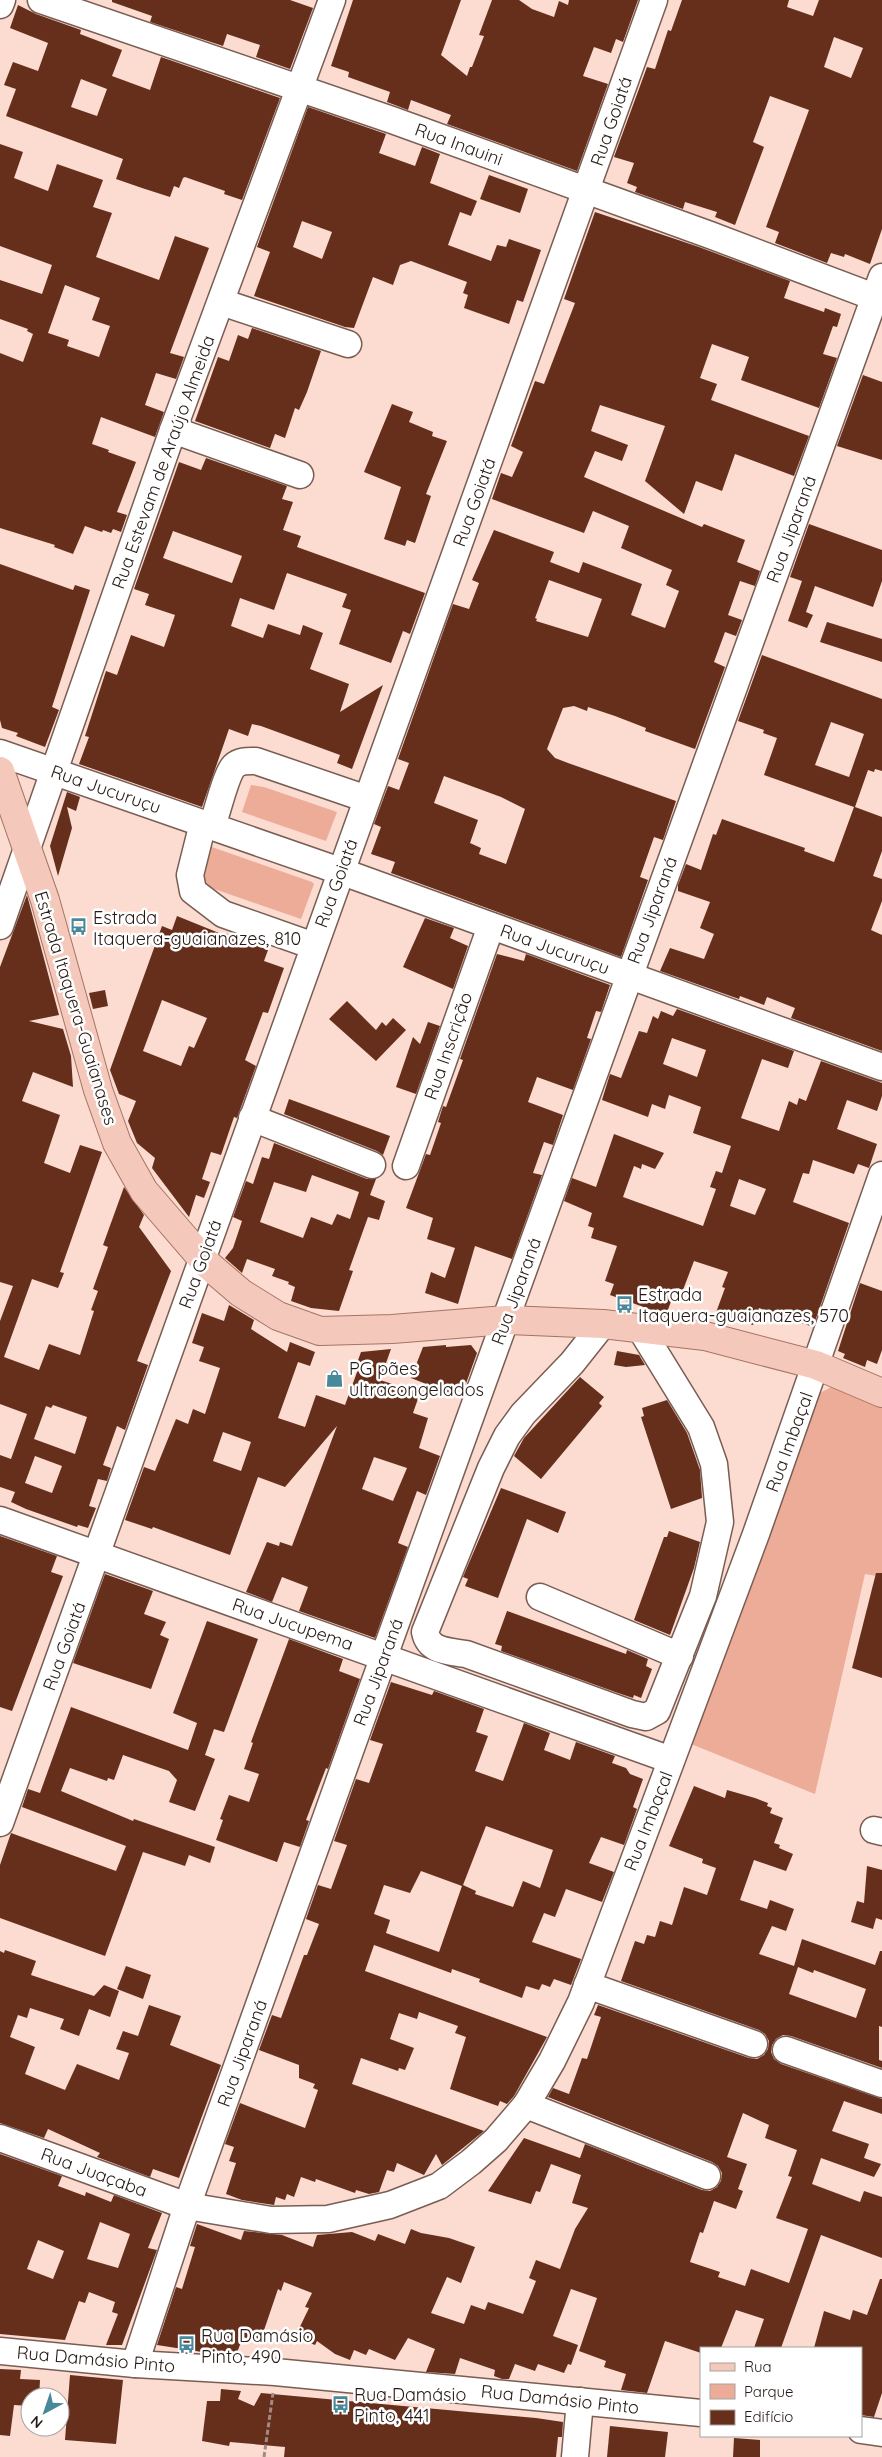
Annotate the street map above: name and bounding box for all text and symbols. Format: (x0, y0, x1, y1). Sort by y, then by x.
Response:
street label: Rua Goiatá (585, 73, 637, 169)
street label: Rua Inauini (412, 117, 506, 171)
street label: Rua Estevam de Araújo Almeida (106, 332, 220, 592)
street label: Rua Goiatá (447, 454, 501, 550)
street label: Rua Jiparaná (761, 472, 821, 586)
street label: Rua Jucuruçu (48, 759, 164, 819)
street label: Rua Goiatá (309, 835, 363, 931)
street label: Rua Jiparaná (622, 853, 682, 967)
street label: Estrada Itaquera-Guaianases (29, 888, 123, 1128)
place label: Estrada Itaquera-guaianazes, 810 (93, 906, 301, 950)
bus stop icon: Estrada Itaquera-guaianazes, 810 (69, 917, 89, 937)
street label: Rua Jucuruçu (497, 919, 613, 979)
street label: Rua Inscrição (419, 989, 477, 1103)
street label: Rua Goiatá (173, 1216, 227, 1312)
street label: Rua Jiparaná (486, 1234, 546, 1348)
place label: Estrada Itaquera-guaianazes, 570 (638, 1283, 849, 1327)
bus stop icon: Estrada Itaquera-guaianazes, 570 (614, 1294, 634, 1314)
place label: PG pães ultracongelados (349, 1357, 484, 1401)
shop icon: PG pães ultracongelados (325, 1368, 345, 1388)
street label: Rua Imbaçal (760, 1389, 818, 1495)
street label: Rua Jucupema (229, 1593, 357, 1655)
street label: Rua Goiatá (37, 1598, 91, 1694)
street label: Rua Jiparaná (348, 1615, 408, 1729)
street label: Rua Imbaçal (618, 1768, 678, 1874)
street label: Rua Jiparaná (212, 1996, 272, 2110)
street label: Rua Juaçaba (38, 2142, 150, 2202)
place label: Rua Damásio Pinto, 490 (201, 2324, 313, 2368)
bus stop icon: Rua Damásio Pinto, 490 (177, 2335, 197, 2355)
street label: Rua Damásio Pinto (16, 2341, 176, 2377)
legend (700, 2347, 862, 2437)
text: Rua (744, 2357, 772, 2376)
street label: Rua Damásio Pinto (480, 2379, 640, 2419)
text: Parque (744, 2382, 794, 2401)
place label: Rua Damásio Pinto, 441 (354, 2383, 466, 2427)
north arrow (20, 2387, 70, 2437)
bus stop icon: Rua Damásio Pinto, 441 (330, 2394, 350, 2414)
text: Edifício (744, 2407, 793, 2426)
text: N (27, 2412, 46, 2432)

